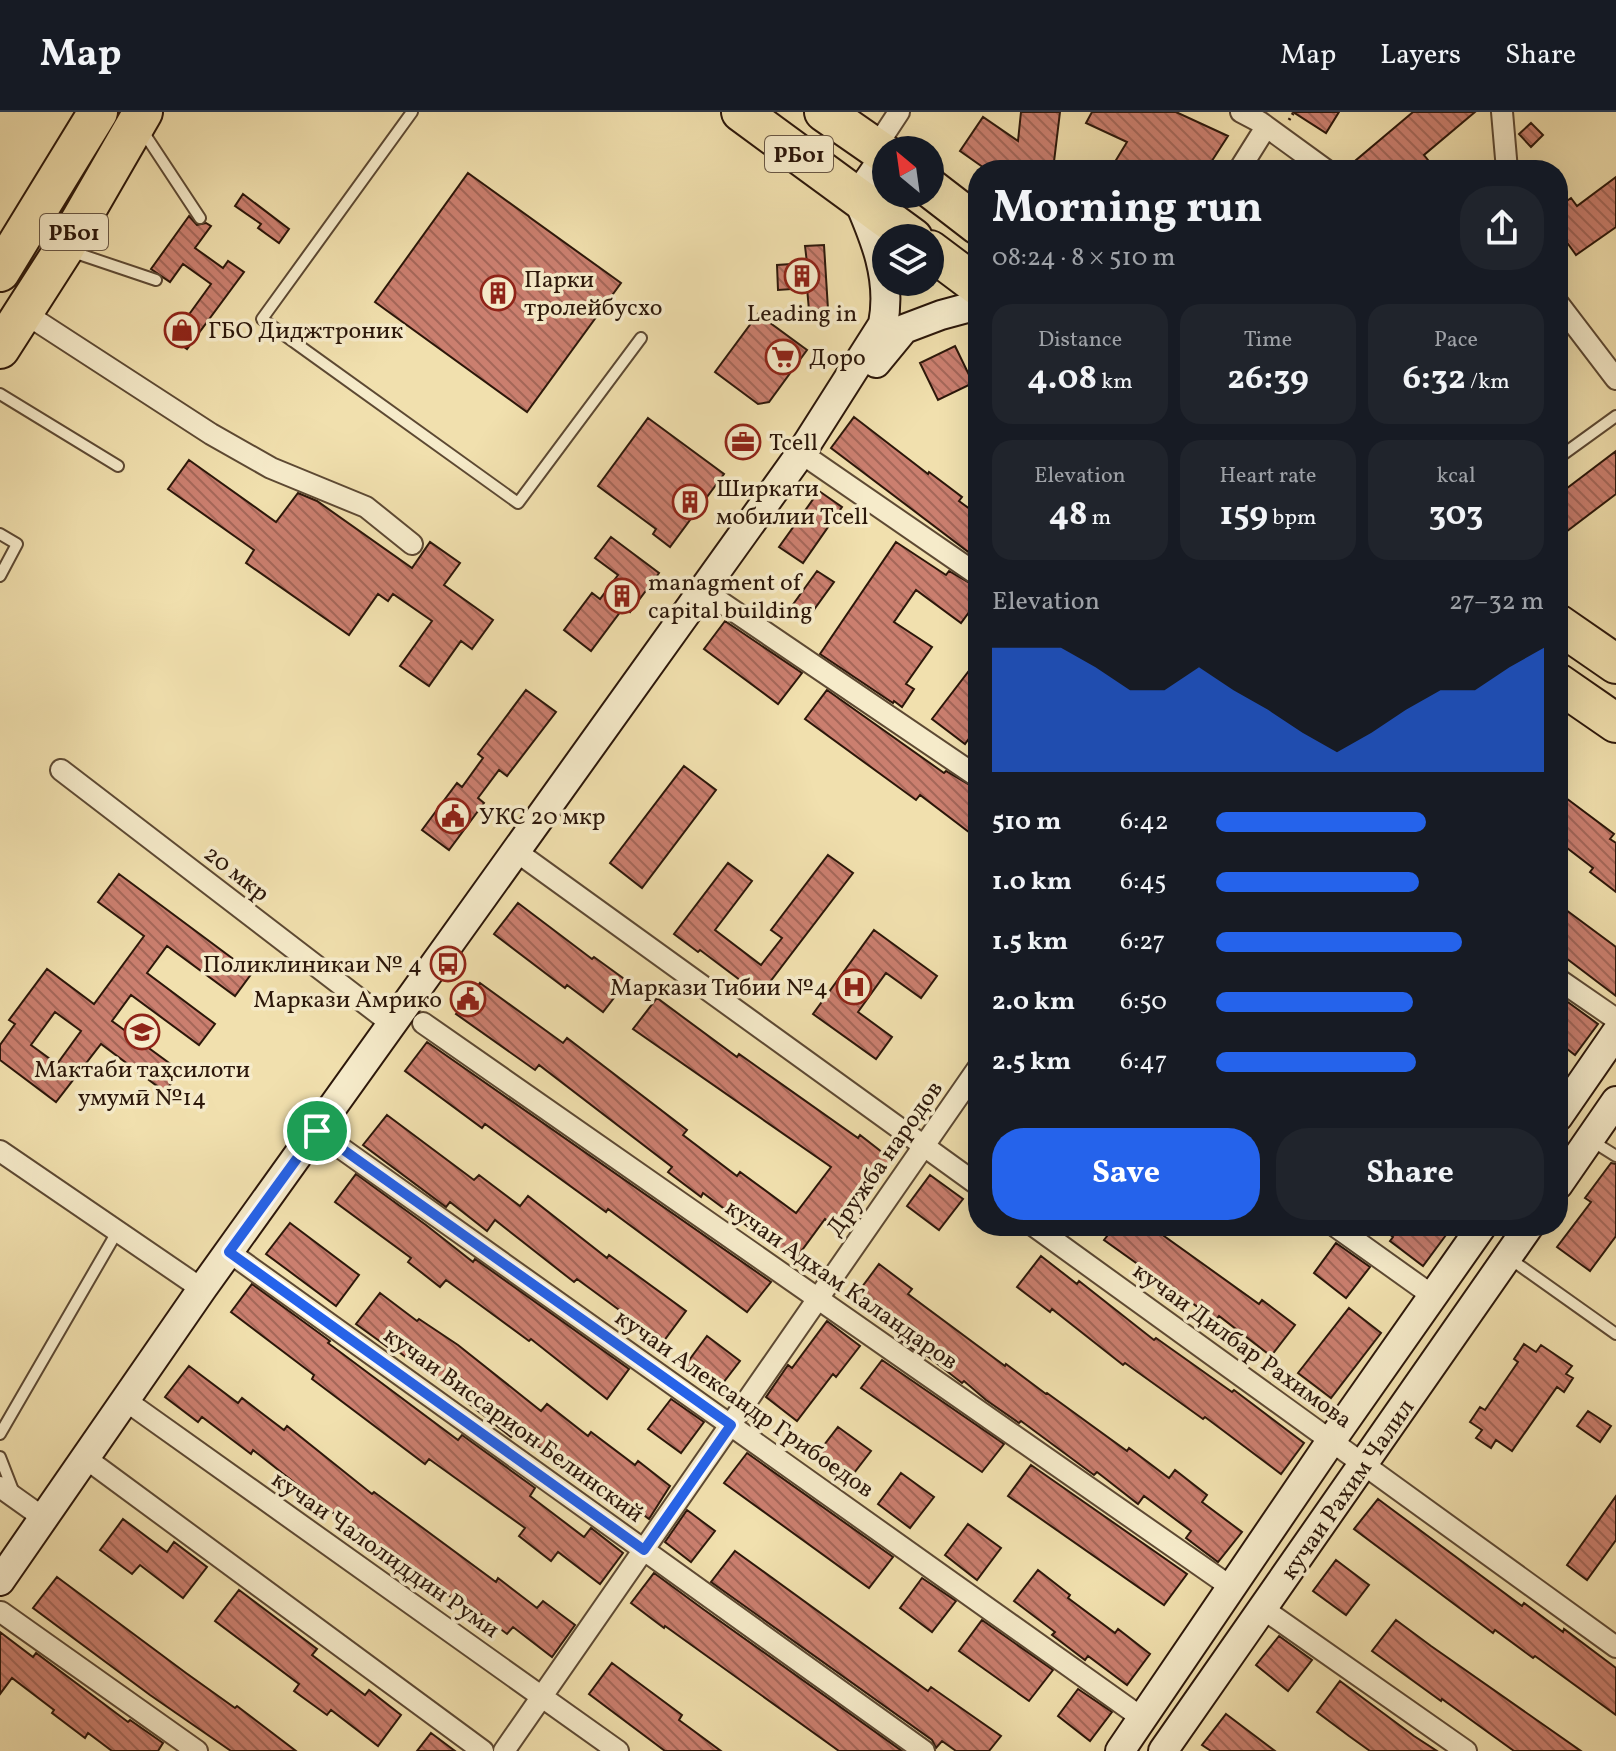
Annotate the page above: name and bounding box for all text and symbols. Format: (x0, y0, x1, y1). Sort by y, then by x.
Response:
text: Map (40, 29, 121, 82)
text: Map (1280, 36, 1336, 75)
text: Layers (1380, 36, 1461, 75)
text: Share (1505, 36, 1576, 75)
road number: РБ01 (765, 136, 833, 172)
north arrow (872, 136, 944, 208)
map controls (872, 136, 944, 296)
text: Morning run (992, 179, 1263, 240)
button: share (1460, 186, 1544, 270)
road number: РБ01 (40, 214, 108, 250)
button: layers (872, 224, 944, 296)
text: 08:24 · 8 × 510 m (992, 240, 1176, 276)
building icon: Leading in (783, 257, 821, 295)
place label: Парки тролейбусхо (524, 264, 662, 326)
building icon: Парки тролейбусхо (479, 274, 517, 312)
place label: Leading in (747, 298, 857, 332)
shop icon: ГБО Диджтроник (163, 311, 201, 349)
place label: ГБО Диджтроник (208, 315, 403, 349)
text: Distance (1038, 325, 1122, 356)
text: Time (1244, 325, 1292, 356)
text: Pace (1434, 325, 1478, 356)
supermarket icon: Доро (764, 338, 802, 376)
place label: Доро (809, 342, 866, 376)
text: 4.08 (1027, 356, 1097, 403)
text: 26:39 (1227, 356, 1309, 403)
text: 6:32 (1402, 356, 1466, 403)
text: km (1097, 367, 1133, 398)
text: /km (1466, 367, 1510, 398)
office icon: Tcell (724, 423, 762, 461)
place label: Tcell (769, 427, 818, 461)
text: Elevation (1034, 461, 1126, 492)
text: Heart rate (1219, 461, 1317, 492)
text: kcal (1436, 461, 1476, 492)
place label: Ширкати мобилии Tcell (716, 473, 868, 535)
building icon: Ширкати мобилии Tcell (671, 483, 709, 521)
text: 48 (1049, 492, 1087, 539)
text: 159 (1220, 492, 1268, 539)
text: 303 (1429, 492, 1483, 539)
text: m (1087, 503, 1111, 534)
text: bpm (1268, 503, 1316, 534)
place label: managment of capital building (648, 567, 812, 629)
building icon: managment of capital building (603, 577, 641, 615)
text: Elevation (992, 584, 1100, 620)
text: 27–32 m (1449, 584, 1544, 620)
public building icon: УКС 20 мкр (434, 797, 472, 835)
place label: УКС 20 мкр (479, 801, 605, 835)
text: 510 m (992, 804, 1061, 840)
text: 6:42 (1120, 804, 1169, 840)
street label: 20 мкр (196, 838, 276, 911)
text: 1.0 km (992, 864, 1072, 900)
text: 6:45 (1120, 864, 1167, 900)
text: 1.5 km (992, 924, 1068, 960)
text: 6:27 (1120, 924, 1165, 960)
bus stop icon: Поликлиникаи № 4 (429, 945, 467, 983)
place label: Поликлиникаи № 4 (203, 949, 422, 983)
hospital icon: Маркази Тибии №4 (835, 968, 873, 1006)
place label: Маркази Тибии №4 (610, 972, 828, 1006)
public building icon: Маркази Амрико (449, 980, 487, 1018)
place label: Маркази Амрико (253, 984, 442, 1018)
text: 2.0 km (992, 984, 1075, 1020)
text: 6:50 (1120, 984, 1167, 1020)
school or university icon: Мактаби таҳсилоти умумӣ №14 (123, 1013, 161, 1051)
text: 2.5 km (992, 1044, 1071, 1080)
text: 6:47 (1120, 1044, 1167, 1080)
place label: Мактаби таҳсилоти умумӣ №14 (34, 1054, 250, 1116)
street label: Дружба народов (819, 1074, 952, 1244)
pin (283, 1097, 351, 1165)
icon: arrive (295, 1109, 339, 1153)
button: Save (992, 1128, 1260, 1220)
button: Share (1276, 1128, 1544, 1220)
street label: кучаи Адхам Каландаров (717, 1192, 964, 1379)
street label: кучаи Дилбар Рахимова (1125, 1255, 1359, 1438)
street label: кучаи Александр Грибоедов (607, 1302, 880, 1507)
street label: кучаи Виссарион Белинский (376, 1320, 650, 1532)
street label: кучаи Рахим Чалил (1273, 1393, 1424, 1587)
street label: кучаи Чалолиддин Руми (264, 1464, 506, 1647)

